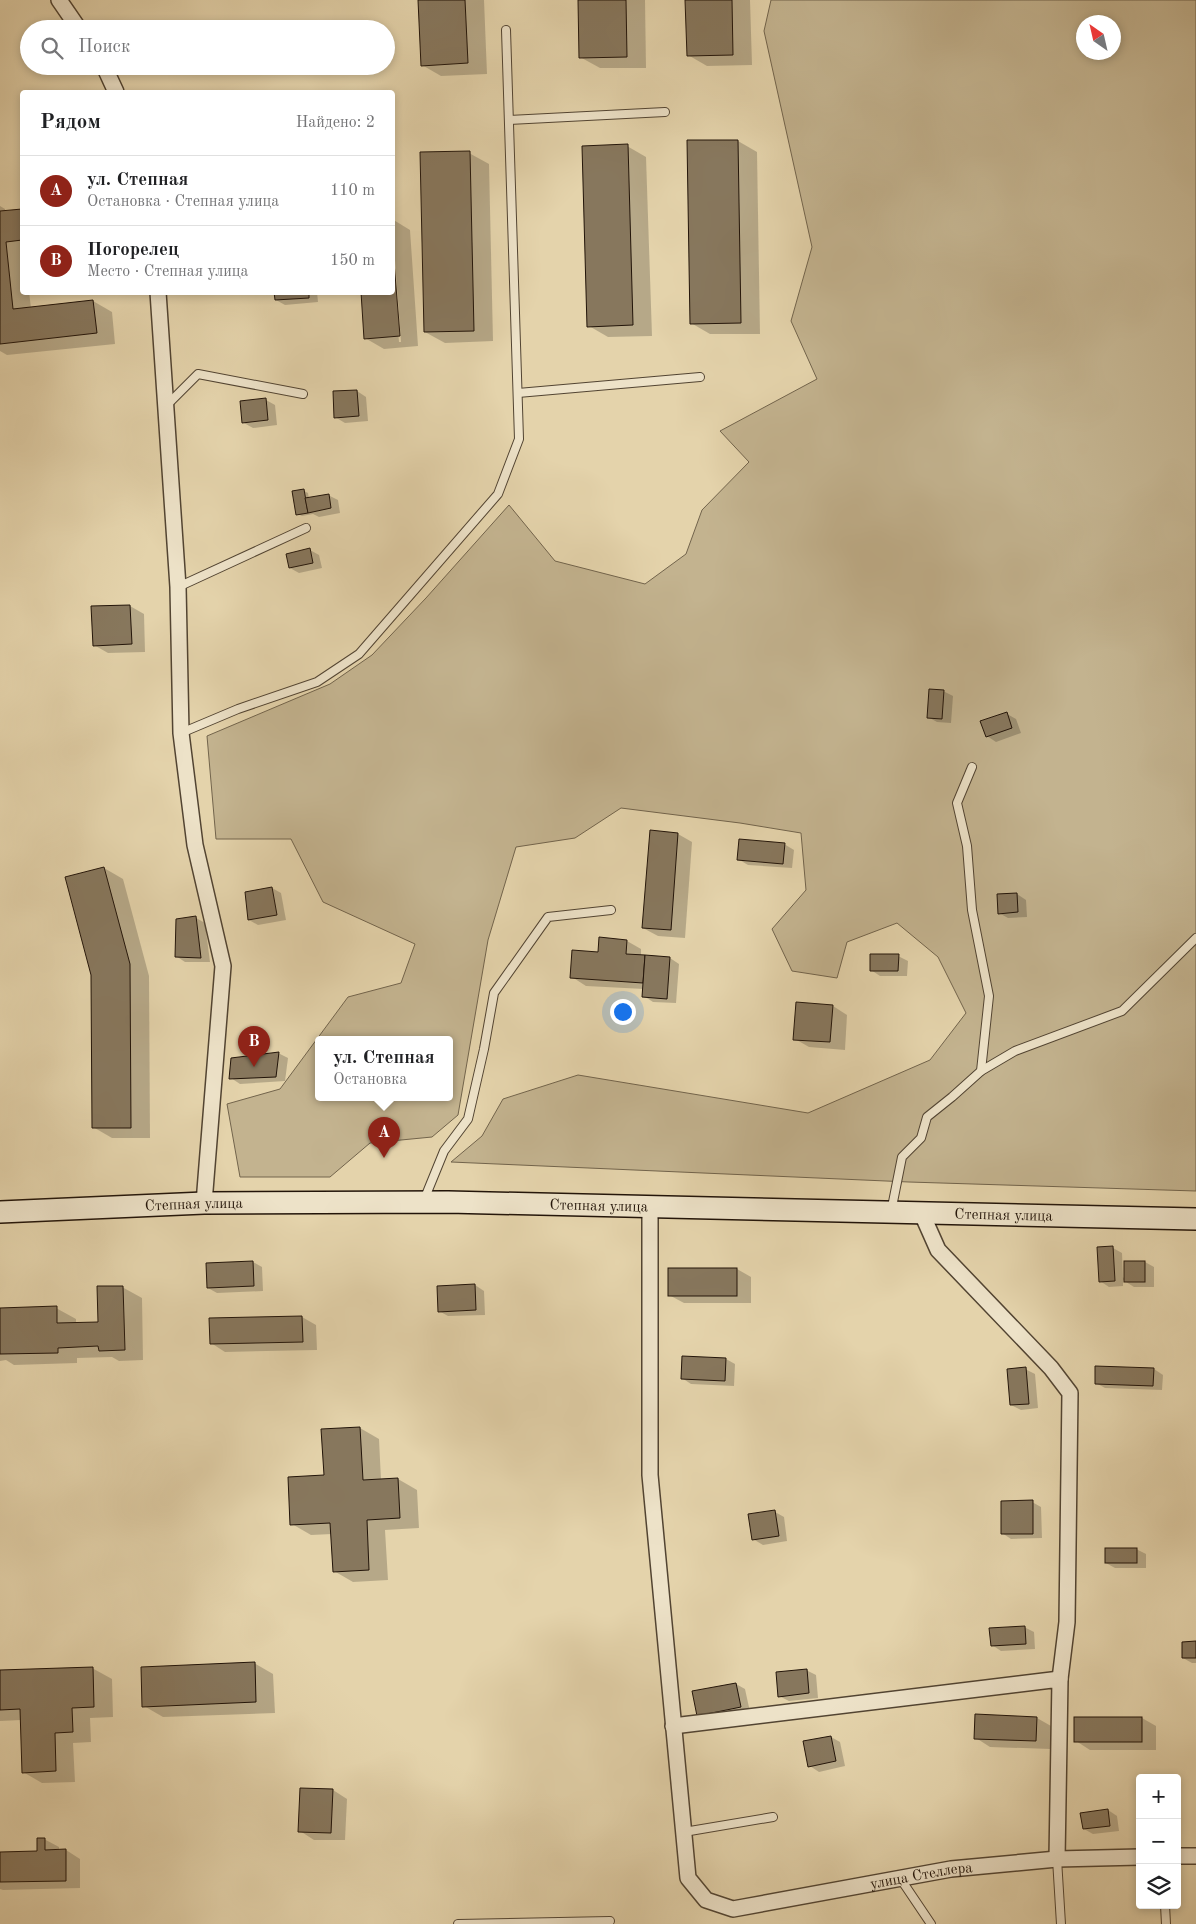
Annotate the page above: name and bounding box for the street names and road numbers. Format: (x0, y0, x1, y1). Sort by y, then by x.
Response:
street label: Степная улица (144, 1197, 244, 1215)
street label: Степная улица (549, 1198, 649, 1216)
street label: Степная улица (954, 1208, 1054, 1225)
street label: улица Стеллера (869, 1861, 974, 1893)

